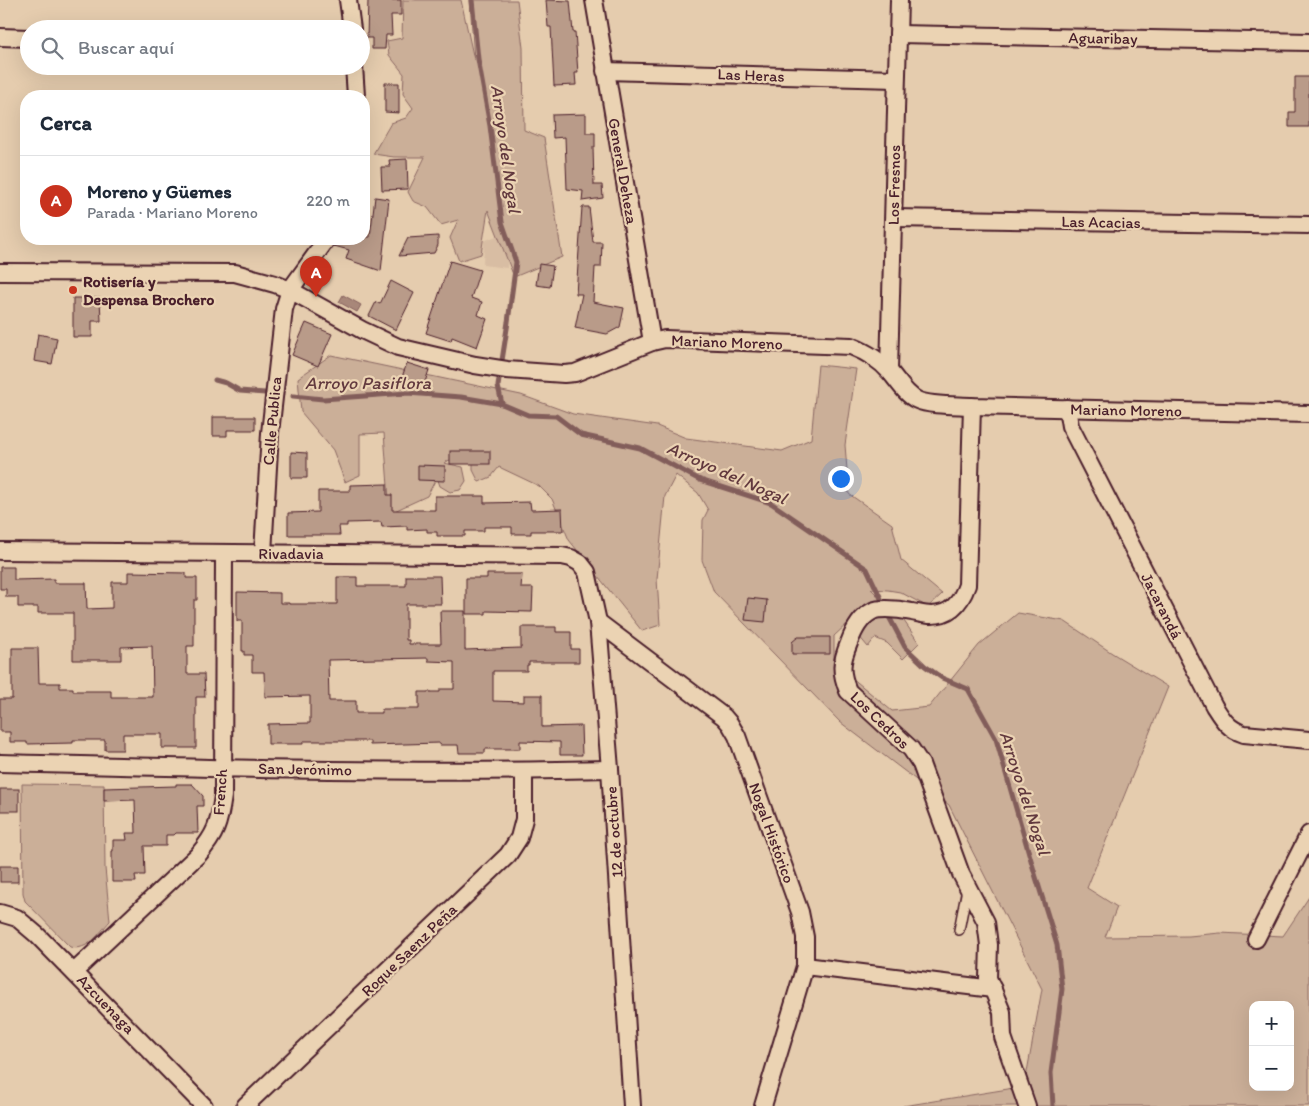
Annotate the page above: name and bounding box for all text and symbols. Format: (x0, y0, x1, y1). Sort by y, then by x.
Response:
search box (20, 20, 370, 75)
street label: Aguaribay (1068, 28, 1138, 48)
icon: search (38, 34, 66, 62)
text: Buscar aquí (78, 36, 174, 59)
street label: Las Heras (717, 64, 785, 86)
water label: Arroyo del Nogal (486, 84, 526, 216)
text: Cerca (40, 110, 92, 135)
street label: General Deheza (604, 116, 642, 226)
street label: Los Fresnos (884, 145, 904, 225)
text: Moreno y Güemes (87, 180, 232, 203)
text: A (51, 191, 61, 210)
text: 220 m (306, 191, 350, 210)
text: Parada · Mariano Moreno (87, 203, 258, 222)
street label: Las Acacias (1061, 212, 1141, 232)
pin: A (300, 256, 332, 297)
place label: Rotisería y Despensa Brochero (83, 272, 214, 310)
marker: Rotisería y Despensa Brochero (67, 284, 79, 296)
street label: Mariano Moreno (671, 331, 783, 353)
water label: Arroyo Pasiflora (305, 372, 432, 394)
street label: Calle Publica (259, 376, 285, 466)
street label: Mariano Moreno (1070, 400, 1182, 420)
water label: Arroyo del Nogal (664, 437, 792, 510)
your location (828, 466, 854, 492)
street label: Rivadavia (258, 544, 324, 563)
street label: Jacarandá (1137, 570, 1187, 643)
street label: Los Cedros (846, 687, 914, 753)
water label: Arroyo del Nogal (995, 728, 1056, 859)
street label: San Jerónimo (258, 759, 352, 779)
street label: French (209, 768, 231, 816)
street label: Nogal Histórico (745, 780, 799, 886)
street label: 12 de octubre (601, 786, 627, 878)
street label: Roque Saenz Peña (357, 899, 461, 1000)
street label: Azcuenaga (73, 970, 139, 1038)
map controls (1249, 1001, 1294, 1091)
button: + (1249, 1001, 1294, 1046)
button: − (1249, 1046, 1294, 1091)

